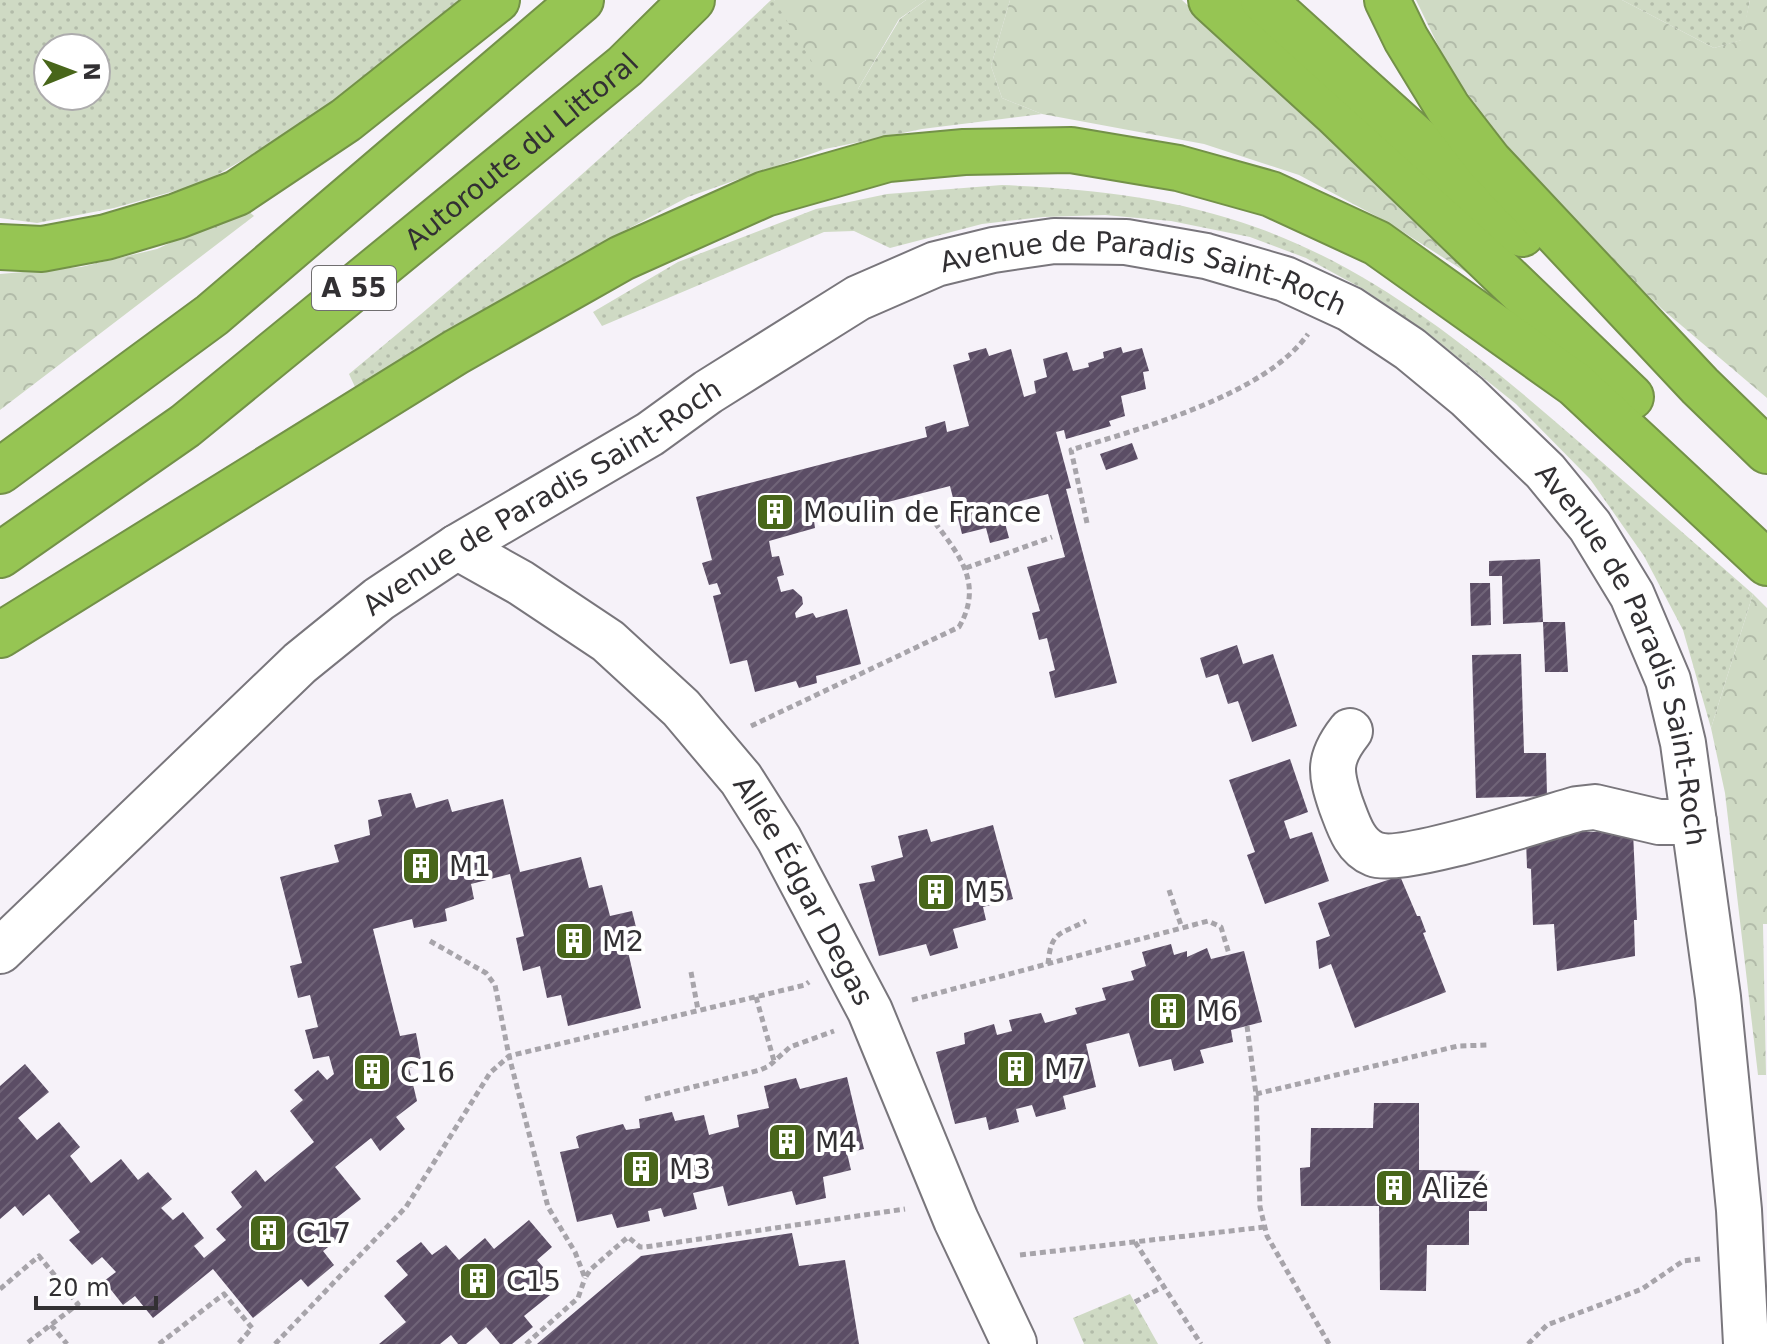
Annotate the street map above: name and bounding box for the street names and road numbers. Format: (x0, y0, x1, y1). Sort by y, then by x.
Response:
street label: Autoroute du Littoral (398, 46, 645, 256)
street label: Avenue de Paradis Saint-Roch (937, 225, 1352, 322)
road number: A 55 (312, 266, 396, 310)
street label: Avenue de Paradis Saint-Roch (356, 372, 727, 622)
street label: Avenue de Paradis Saint-Roch (1529, 457, 1713, 848)
street label: Allée Édgar Degas (726, 770, 880, 1011)

